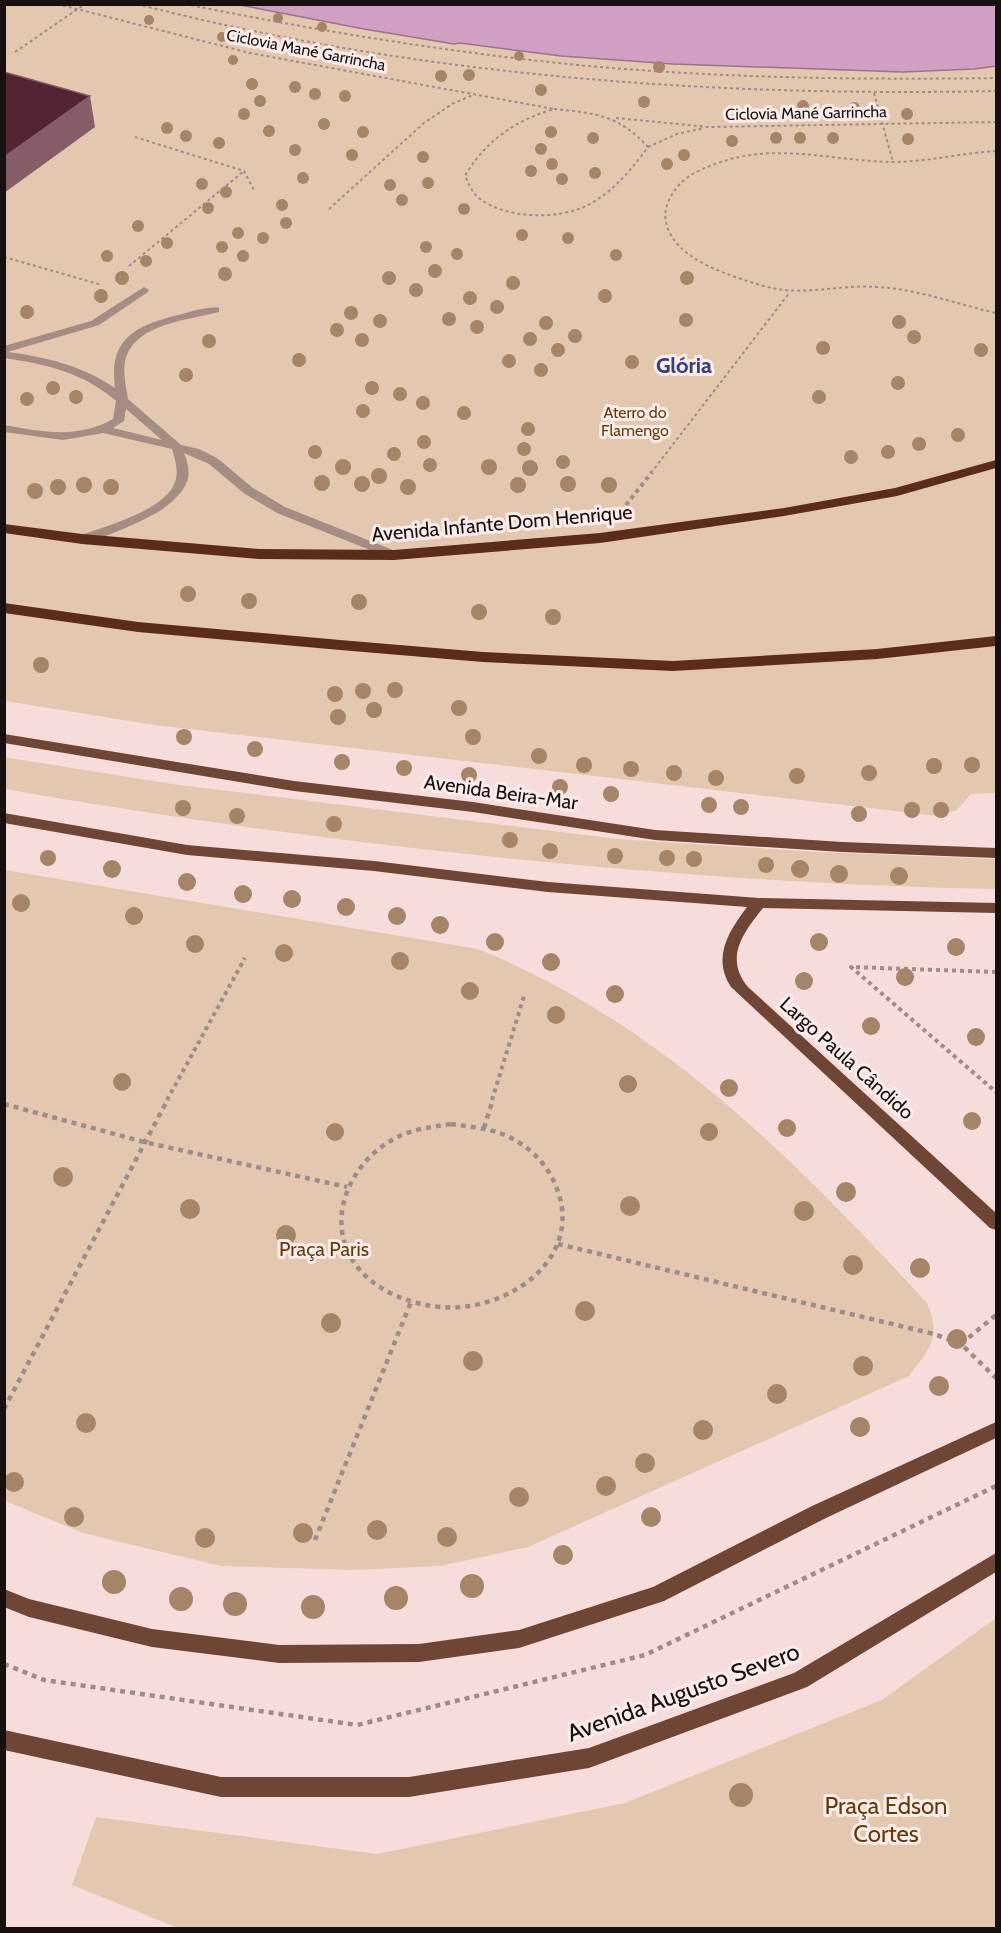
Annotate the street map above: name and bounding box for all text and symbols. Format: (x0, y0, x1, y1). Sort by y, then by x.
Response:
street label: Ciclovia Mané Garrincha (225, 25, 387, 75)
street label: Ciclovia Mané Garrincha (725, 102, 887, 124)
district label: Glória (656, 352, 712, 379)
park label: Aterro do Flamengo (601, 403, 669, 440)
street label: Avenida Infante Dom Henrique (371, 500, 633, 546)
street label: Avenida Beira-Mar (423, 769, 580, 815)
street label: Largo Paula Cândido (775, 992, 919, 1124)
park label: Praça Paris (279, 1237, 369, 1261)
street label: Avenida Augusto Severo (563, 1636, 803, 1748)
park label: Praça Edson Cortes (824, 1791, 948, 1848)

